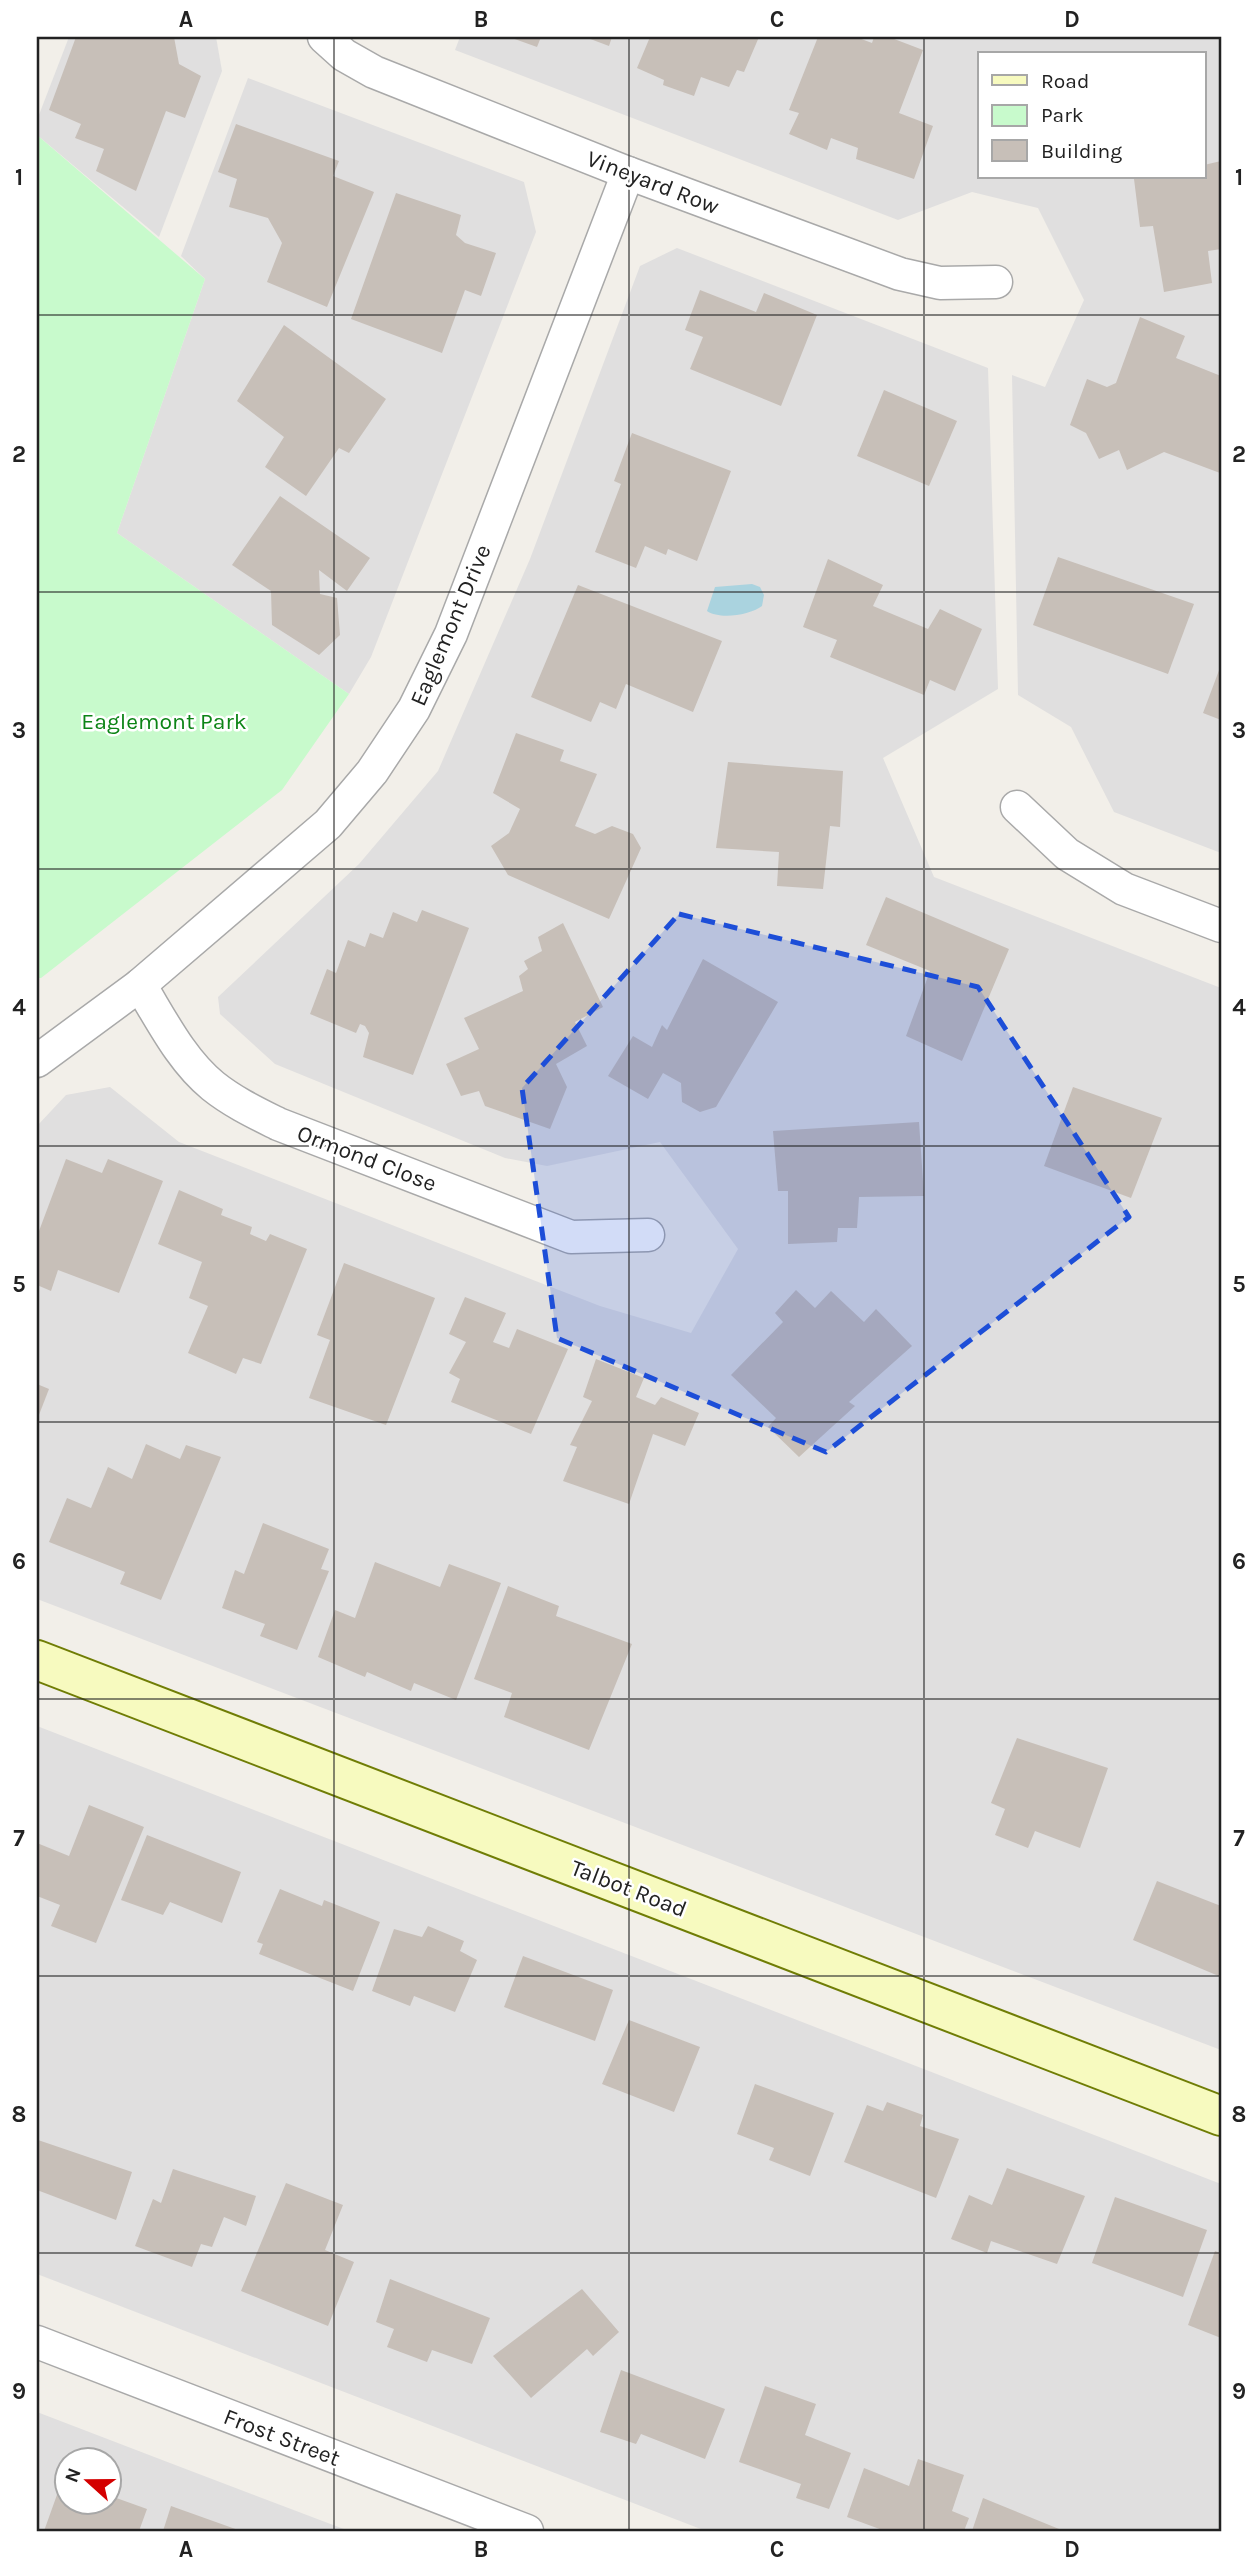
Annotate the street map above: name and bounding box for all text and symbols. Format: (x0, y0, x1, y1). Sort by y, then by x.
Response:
text: A (179, 6, 193, 33)
text: B (474, 6, 488, 33)
text: C (770, 6, 784, 33)
text: D (1064, 6, 1080, 33)
legend (978, 52, 1206, 178)
text: Road (1041, 69, 1089, 93)
text: Park (1041, 103, 1084, 127)
text: Building (1041, 139, 1122, 163)
street label: Vineyard Row (583, 145, 723, 220)
text: 1 (15, 164, 23, 191)
text: 1 (1235, 164, 1243, 191)
text: 2 (12, 441, 26, 468)
text: 2 (1232, 441, 1246, 468)
street label: Eaglemont Drive (404, 540, 497, 710)
park label: Eaglemont Park (81, 708, 247, 735)
text: 3 (12, 717, 26, 744)
text: 3 (1232, 717, 1246, 744)
text: 4 (12, 994, 26, 1021)
text: 4 (1232, 994, 1246, 1021)
street label: Ormond Close (293, 1119, 440, 1197)
text: 5 (12, 1271, 26, 1298)
text: 5 (1232, 1271, 1246, 1298)
text: 6 (12, 1548, 26, 1575)
text: 6 (1232, 1548, 1246, 1575)
text: 7 (13, 1825, 25, 1852)
text: 7 (1233, 1825, 1245, 1852)
street label: Talbot Road (567, 1854, 691, 1923)
text: 8 (12, 2101, 26, 2128)
text: 8 (1232, 2101, 1246, 2128)
text: 9 (12, 2378, 26, 2405)
text: 9 (1232, 2378, 1246, 2405)
street label: Frost Street (220, 2403, 344, 2472)
north arrow (52, 2446, 122, 2516)
text: N (60, 2465, 86, 2486)
text: A (179, 2536, 193, 2563)
text: B (474, 2536, 488, 2563)
text: C (770, 2536, 784, 2563)
text: D (1064, 2536, 1080, 2563)

